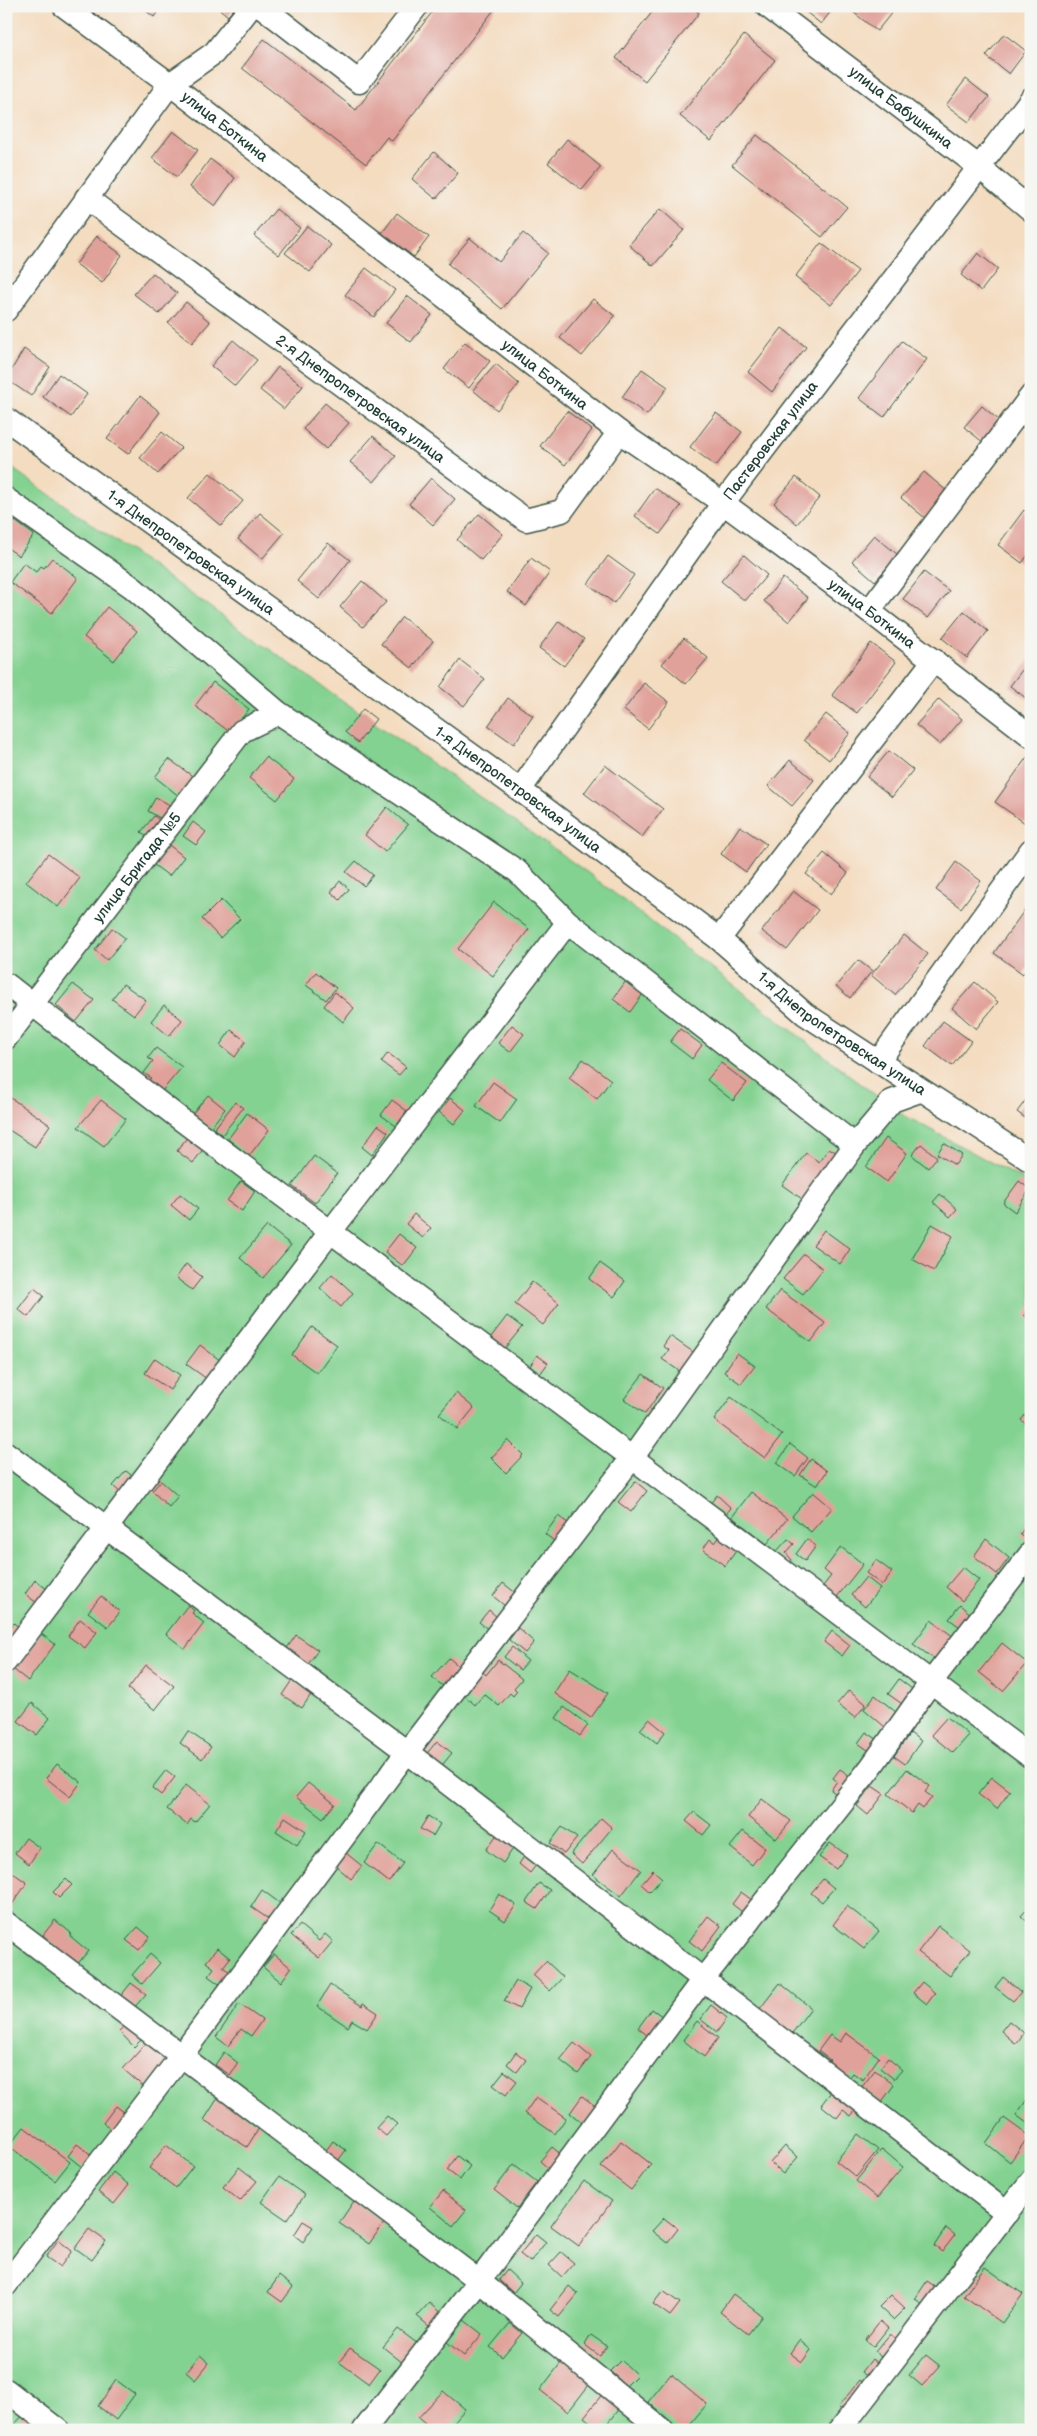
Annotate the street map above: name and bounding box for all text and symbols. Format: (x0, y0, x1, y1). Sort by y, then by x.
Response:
street label: улица Бабушкина (845, 62, 956, 153)
street label: улица Боткина (178, 87, 272, 166)
street label: 2-я Днепропетровская улица (272, 331, 449, 468)
street label: улица Боткина (498, 336, 592, 415)
street label: Пастеровская улица (719, 377, 823, 504)
street label: 1-я Днепропетровская улица (103, 486, 278, 620)
street label: улица Боткина (824, 575, 919, 653)
street label: 1-я Днепропетровская улица (431, 722, 605, 858)
street label: улица Бригада №5 (89, 809, 186, 927)
street label: 1-я Днепропетровская улица (753, 968, 929, 1100)

